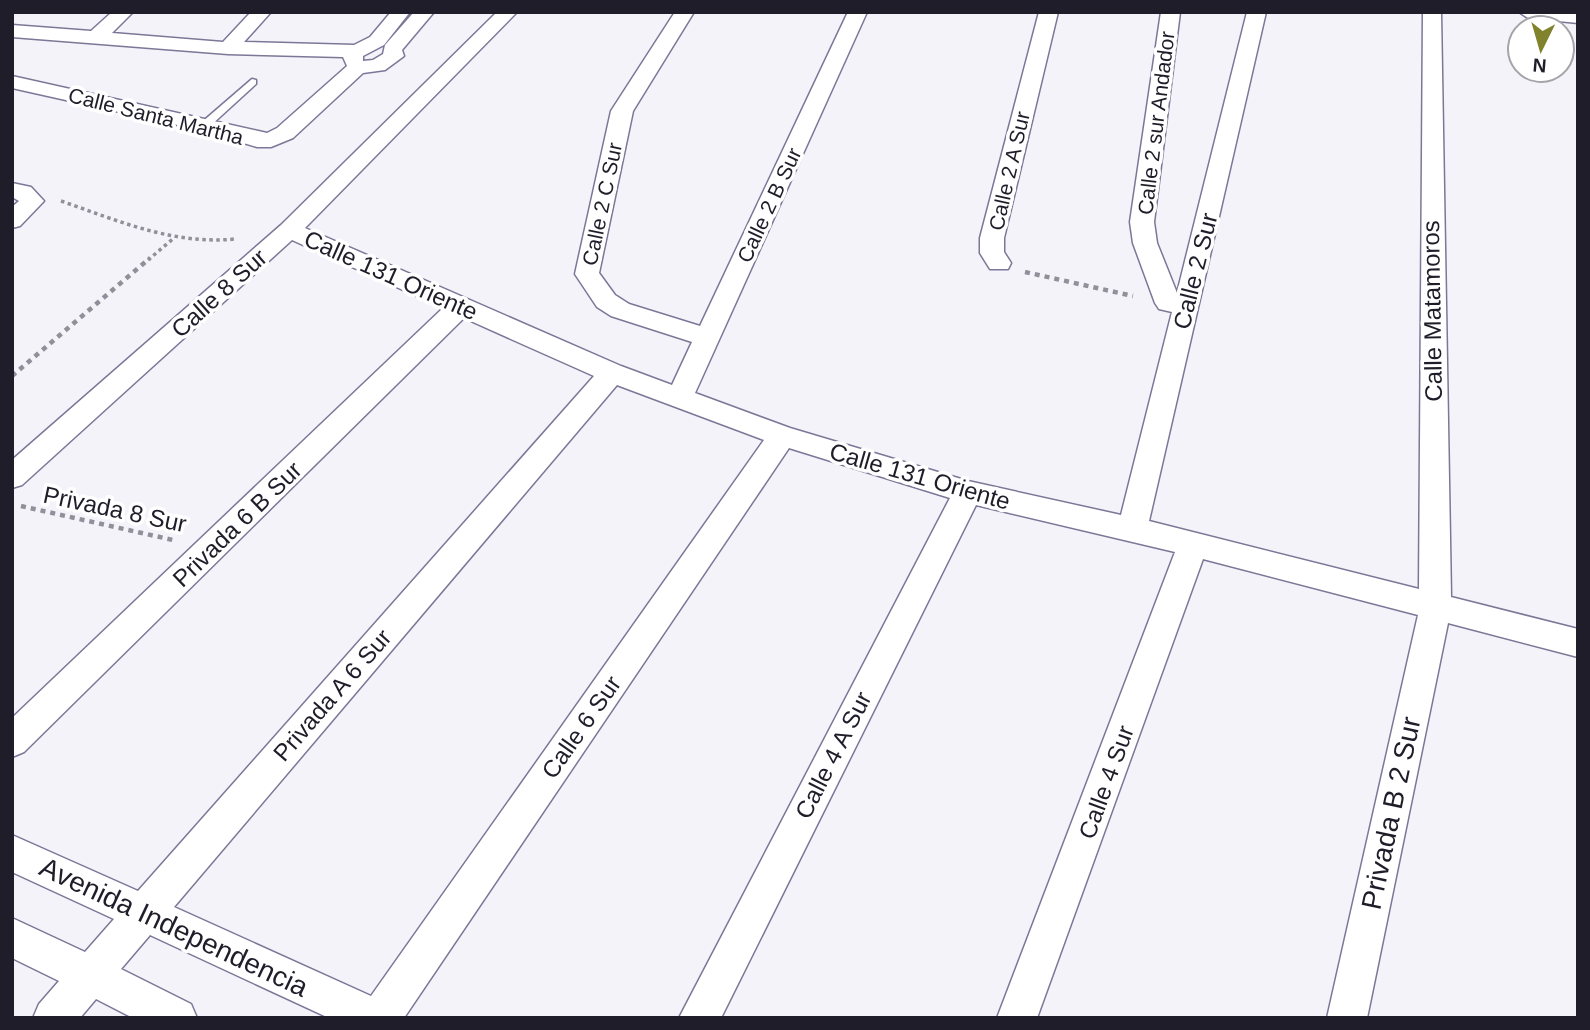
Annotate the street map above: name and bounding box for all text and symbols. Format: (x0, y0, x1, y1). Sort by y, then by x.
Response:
north arrow (1506, 14, 1576, 84)
street label: Calle 2 sur Andador (1133, 30, 1179, 216)
text: N (1532, 54, 1547, 76)
street label: Calle Santa Martha (66, 83, 246, 149)
street label: Calle 2 A Sur (984, 109, 1034, 233)
street label: Calle 2 C Sur (578, 141, 626, 267)
street label: Calle 2 B Sur (732, 144, 806, 266)
street label: Calle 2 Sur (1168, 210, 1222, 332)
street label: Calle Matamoros (1417, 220, 1447, 402)
street label: Calle 131 Oriente (300, 225, 482, 325)
street label: Calle 8 Sur (166, 243, 272, 343)
street label: Calle 131 Oriente (827, 437, 1013, 515)
street label: Privada 6 B Sur (167, 456, 307, 592)
street label: Privada 8 Sur (41, 481, 189, 537)
street label: Privada A 6 Sur (268, 624, 396, 766)
street label: Calle 6 Sur (536, 671, 626, 783)
street label: Calle 4 A Sur (789, 687, 877, 823)
street label: Privada B 2 Sur (1355, 714, 1427, 912)
street label: Calle 4 Sur (1073, 722, 1139, 842)
street label: Avenida Independencia (35, 851, 313, 1003)

